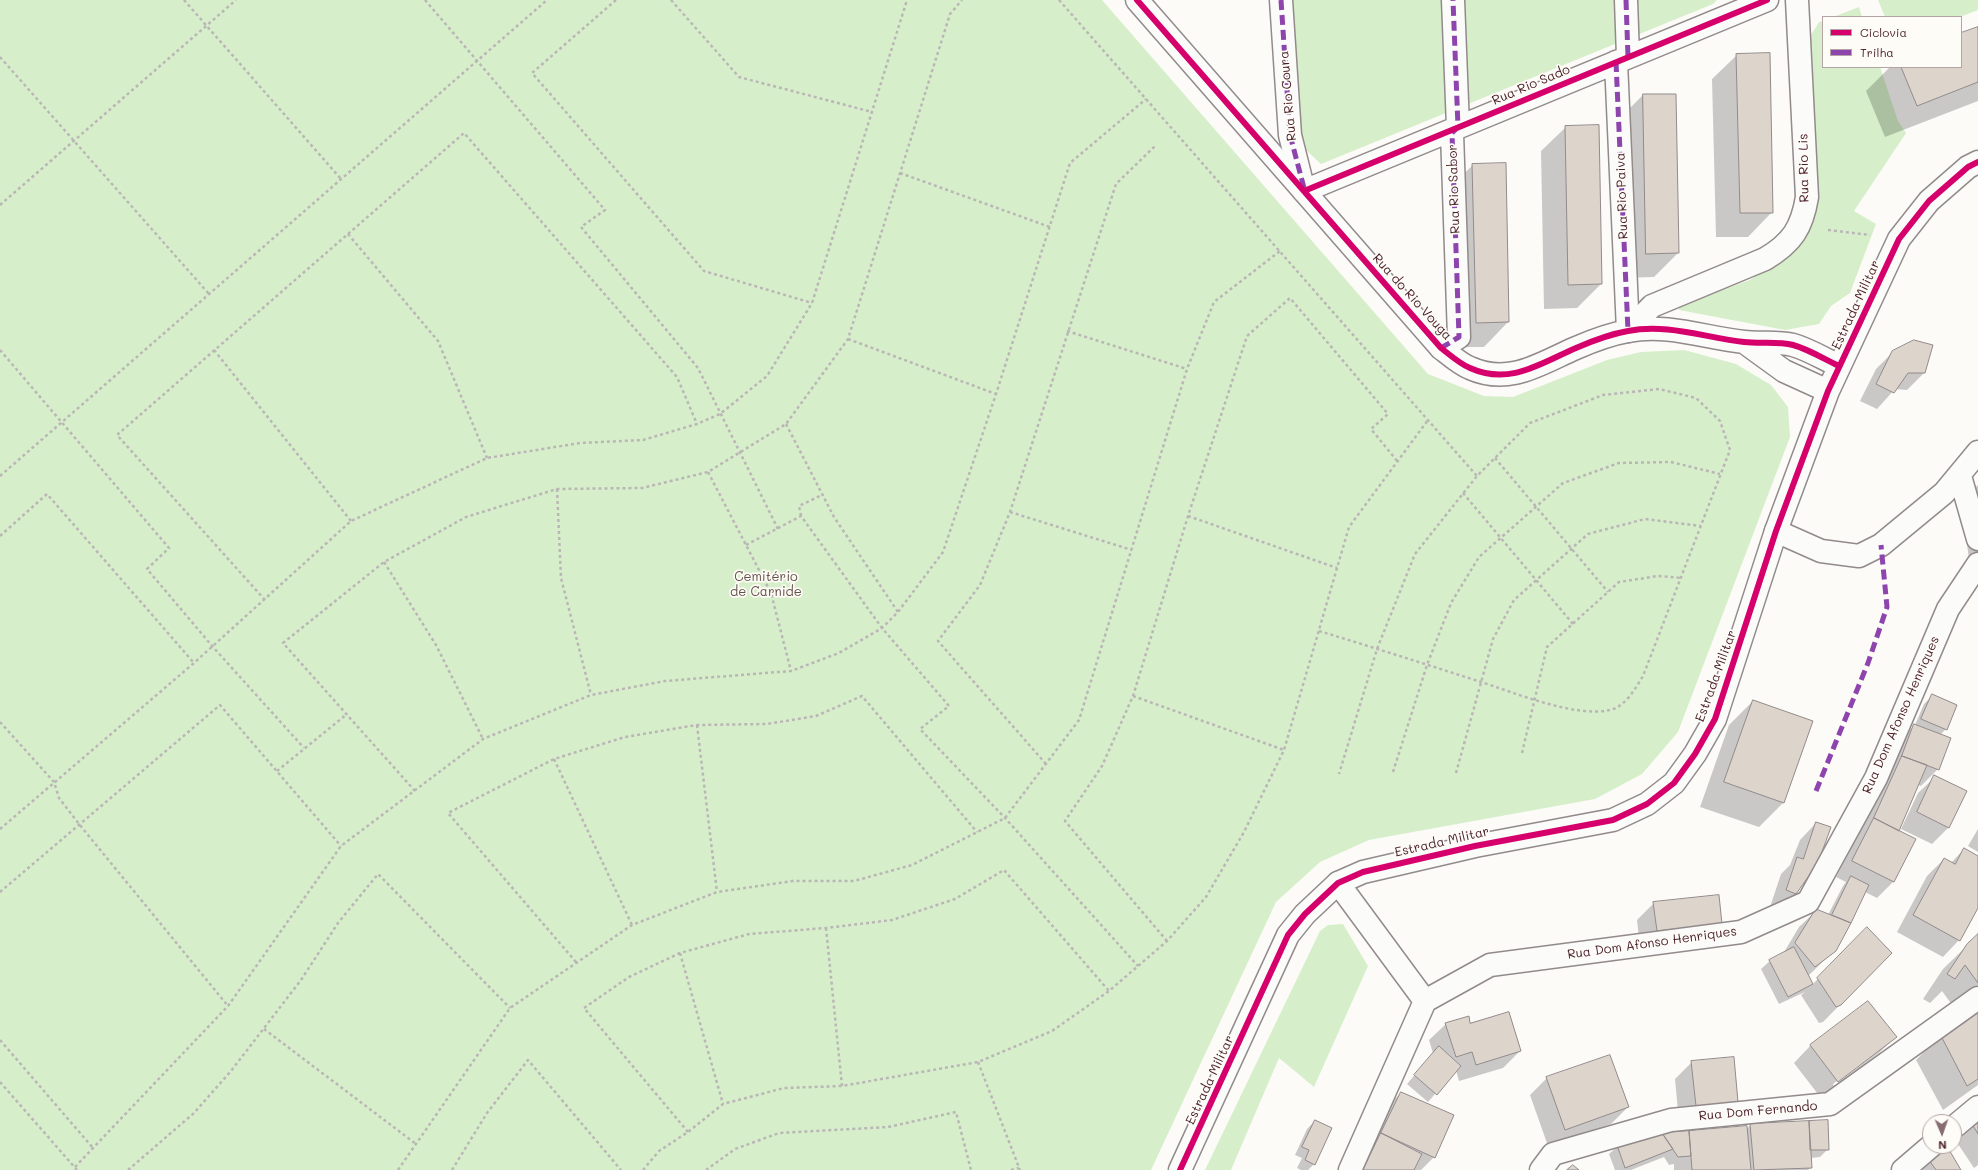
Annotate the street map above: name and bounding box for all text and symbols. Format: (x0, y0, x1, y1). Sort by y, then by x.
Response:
legend (1822, 16, 1962, 68)
text: Ciclovia (1860, 24, 1907, 40)
text: Trilha (1860, 44, 1894, 60)
street label: Rua Rio Coura (1276, 50, 1300, 142)
street label: Rua Rio Sado (1490, 62, 1572, 108)
street label: Rua Rio Lis (1796, 133, 1812, 203)
street label: Rua Rio Sabor (1445, 144, 1463, 234)
street label: Rua Rio Paiva (1613, 152, 1631, 240)
street label: Rua do Rio Vouga (1369, 251, 1455, 343)
street label: Estrada Militar (1829, 258, 1883, 352)
park label: Cemitério de Carnide (730, 569, 802, 600)
street label: Estrada Militar (1692, 628, 1740, 724)
street label: Rua Dom Afonso Henriques (1859, 634, 1943, 796)
street label: Estrada Militar (1393, 824, 1491, 860)
street label: Rua Dom Afonso Henriques (1566, 923, 1738, 963)
street label: Estrada Militar (1183, 1033, 1237, 1127)
street label: Rua Dom Fernando (1698, 1098, 1818, 1124)
north arrow (1922, 1114, 1962, 1154)
text: N (1938, 1138, 1947, 1153)

